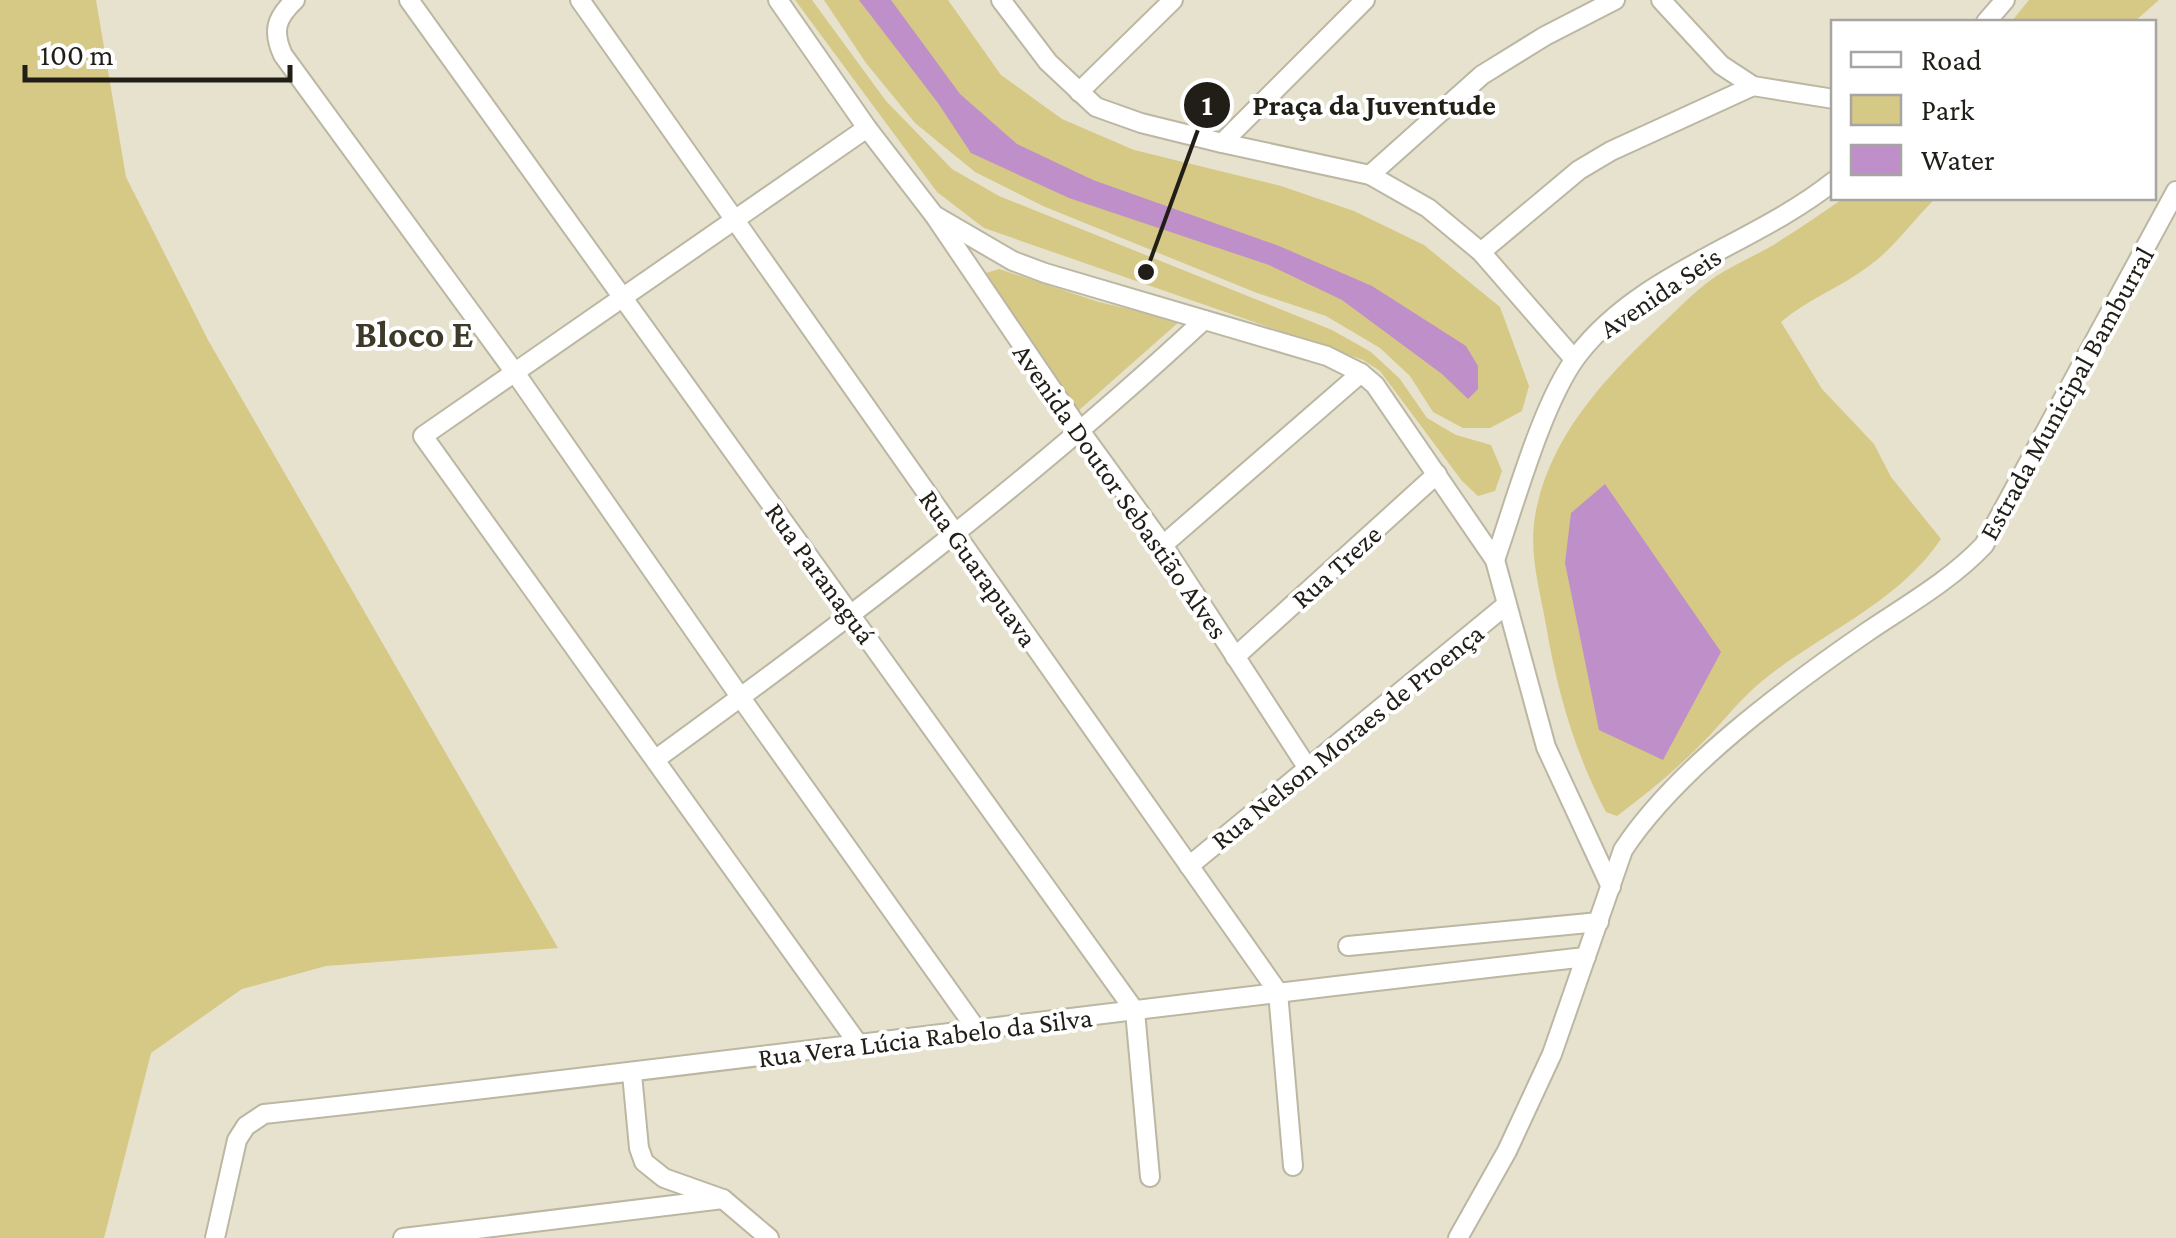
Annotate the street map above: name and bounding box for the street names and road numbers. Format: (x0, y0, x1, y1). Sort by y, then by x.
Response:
street label: Avenida Seis (1594, 241, 1727, 344)
street label: Estrada Municipal Bamburral (1973, 241, 2160, 545)
street label: Avenida Doutor Sebastião Alves (1007, 338, 1234, 645)
street label: Rua Guarapuava (913, 484, 1044, 653)
street label: Rua Paranaguá (759, 497, 882, 650)
street label: Rua Treze (1285, 518, 1387, 614)
street label: Rua Nelson Moraes de Proença (1205, 617, 1490, 856)
street label: Rua Vera Lúcia Rabelo da Silva (756, 1002, 1094, 1073)

